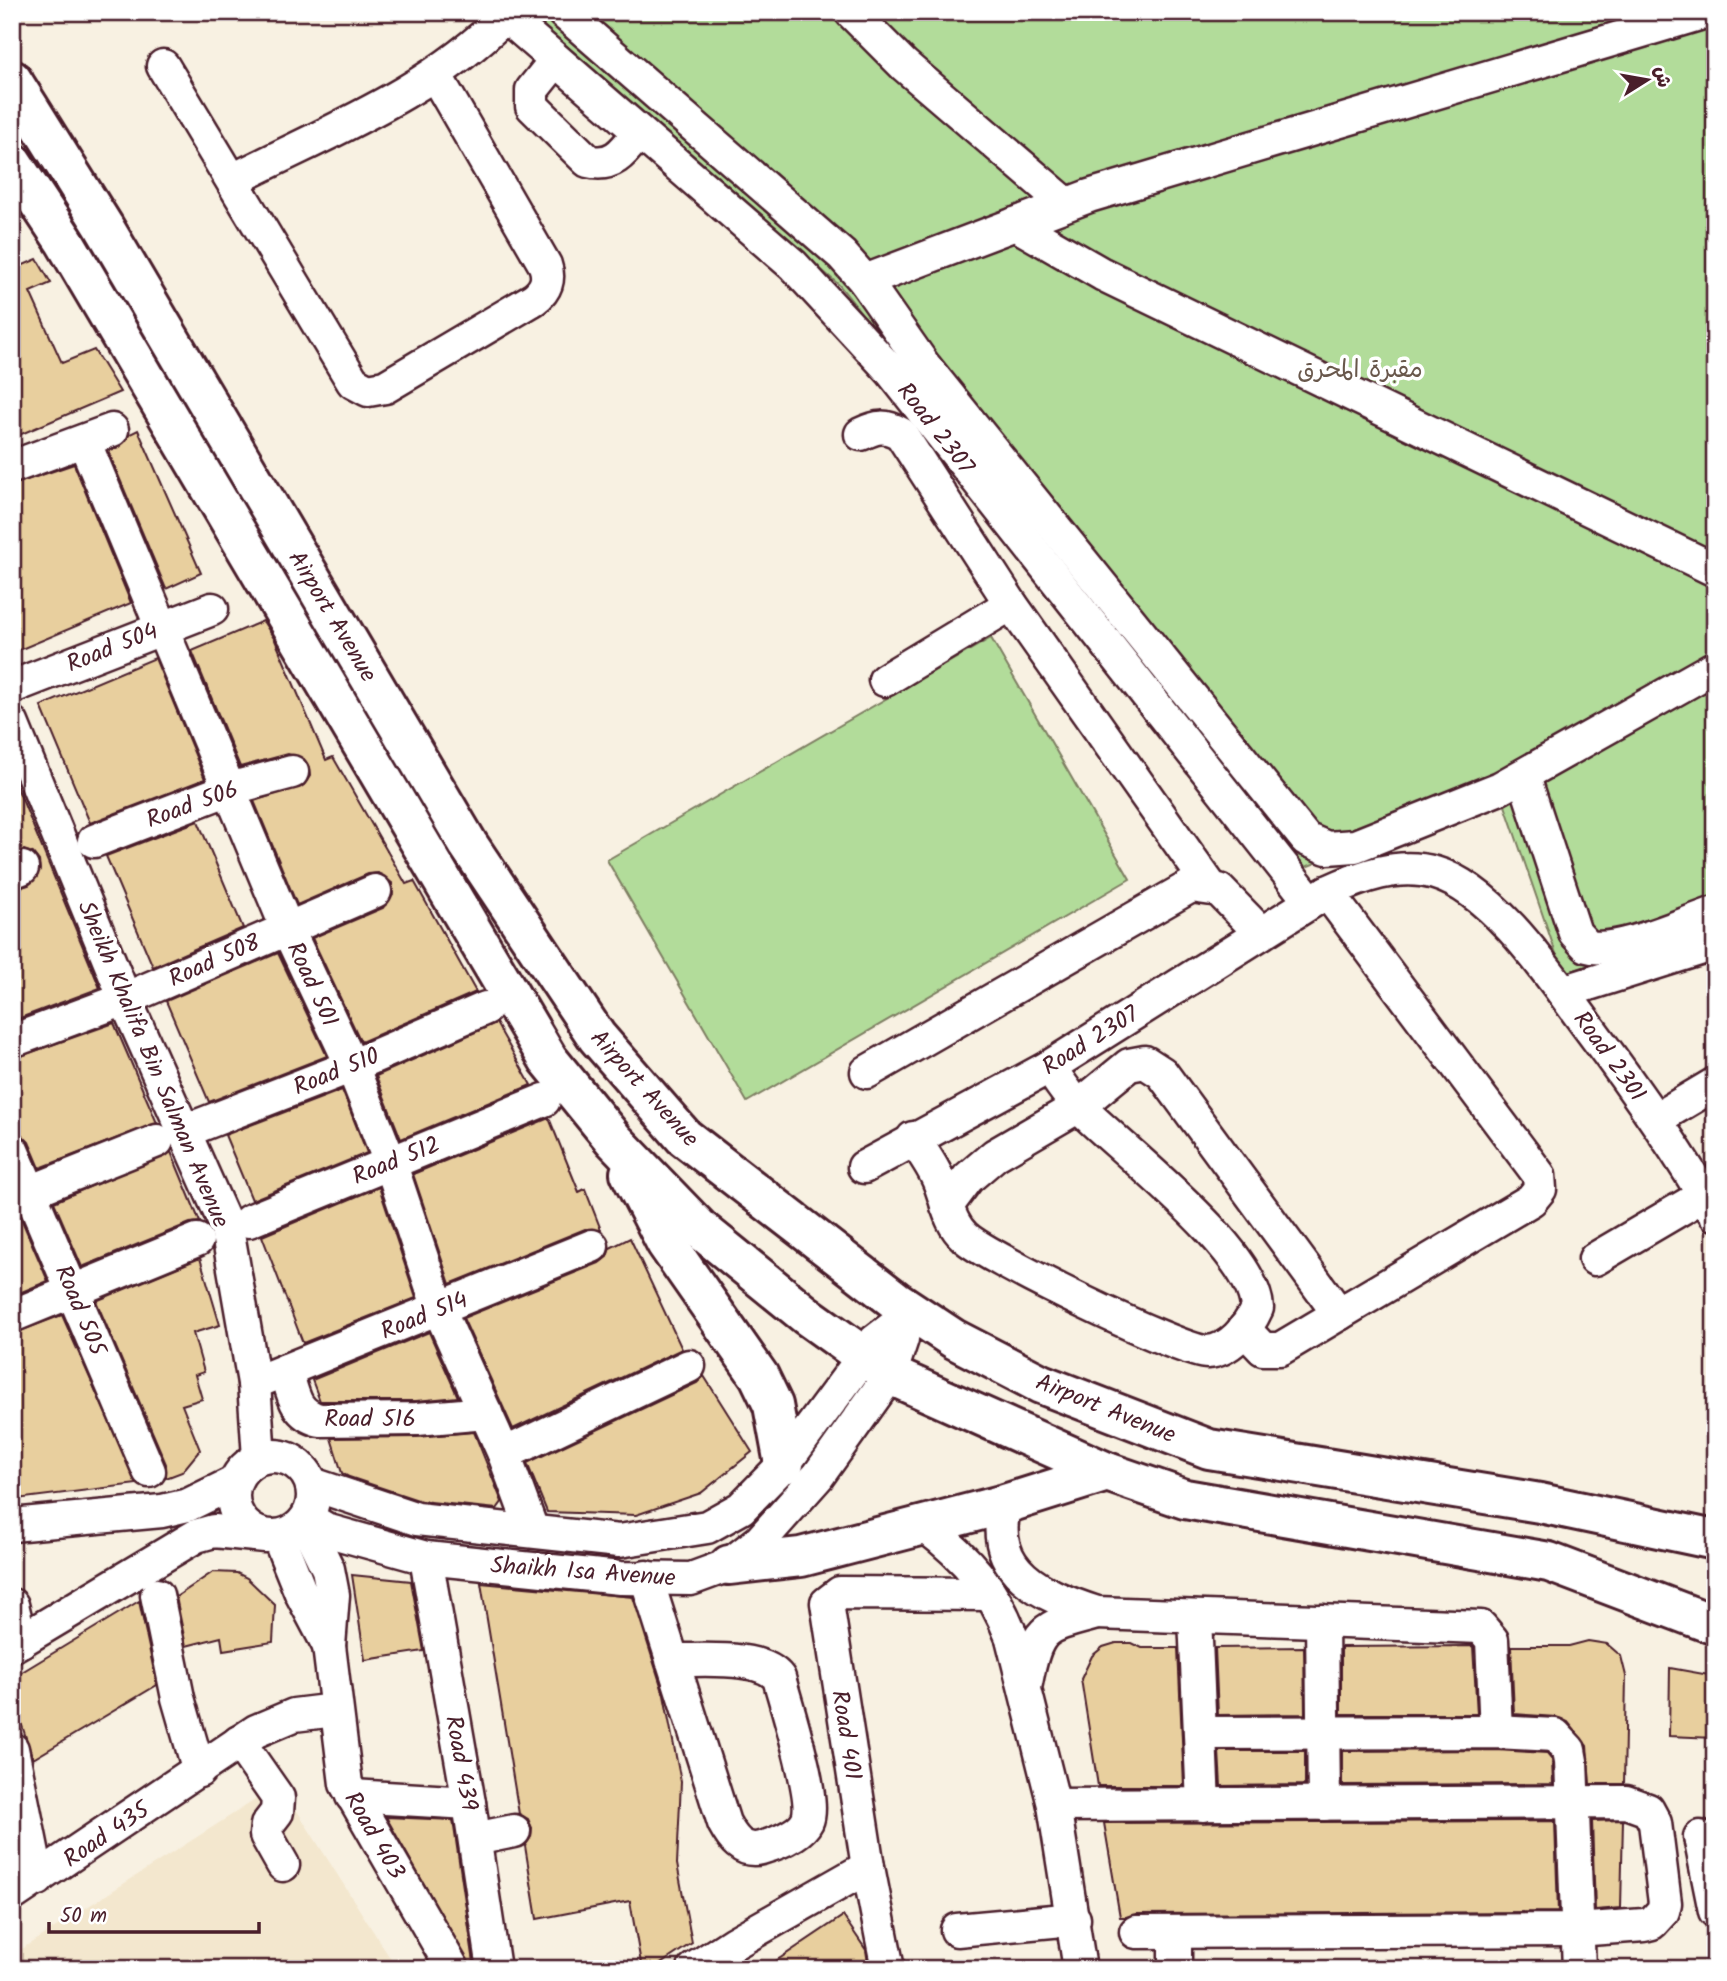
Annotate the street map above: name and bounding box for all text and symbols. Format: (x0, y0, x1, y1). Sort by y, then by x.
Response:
north arrow (1612, 46, 1682, 116)
text: ش (1645, 64, 1678, 90)
park label: مقبرة المحرق (1297, 351, 1423, 390)
street label: Road 2307 (886, 374, 984, 484)
street label: Airport Avenue (277, 543, 387, 690)
street label: Road 504 (61, 612, 164, 684)
street label: Road 506 (141, 771, 244, 840)
street label: Sheikh Khalifa Bin Salman Avenue (66, 895, 239, 1235)
street label: Road 508 (162, 924, 267, 999)
street label: Road 501 (275, 936, 348, 1034)
street label: Road 2307 (1034, 996, 1148, 1087)
street label: Road 2301 (1562, 1003, 1655, 1111)
street label: Airport Avenue (580, 1021, 708, 1157)
street label: Road 510 (287, 1037, 386, 1107)
street label: Road 512 (347, 1126, 447, 1197)
street label: Road 505 (43, 1259, 117, 1364)
street label: Road 514 (375, 1281, 474, 1352)
street label: Airport Avenue (1029, 1364, 1182, 1455)
street label: Road 516 (324, 1400, 416, 1439)
street label: Shaikh Isa Avenue (489, 1547, 677, 1598)
street label: Road 401 (819, 1687, 872, 1783)
street label: Road 439 (433, 1712, 488, 1814)
street label: Road 403 (333, 1784, 415, 1887)
street label: Road 435 (55, 1791, 160, 1879)
scale bar (49, 1890, 259, 1934)
text: 50 m (60, 1900, 107, 1933)

